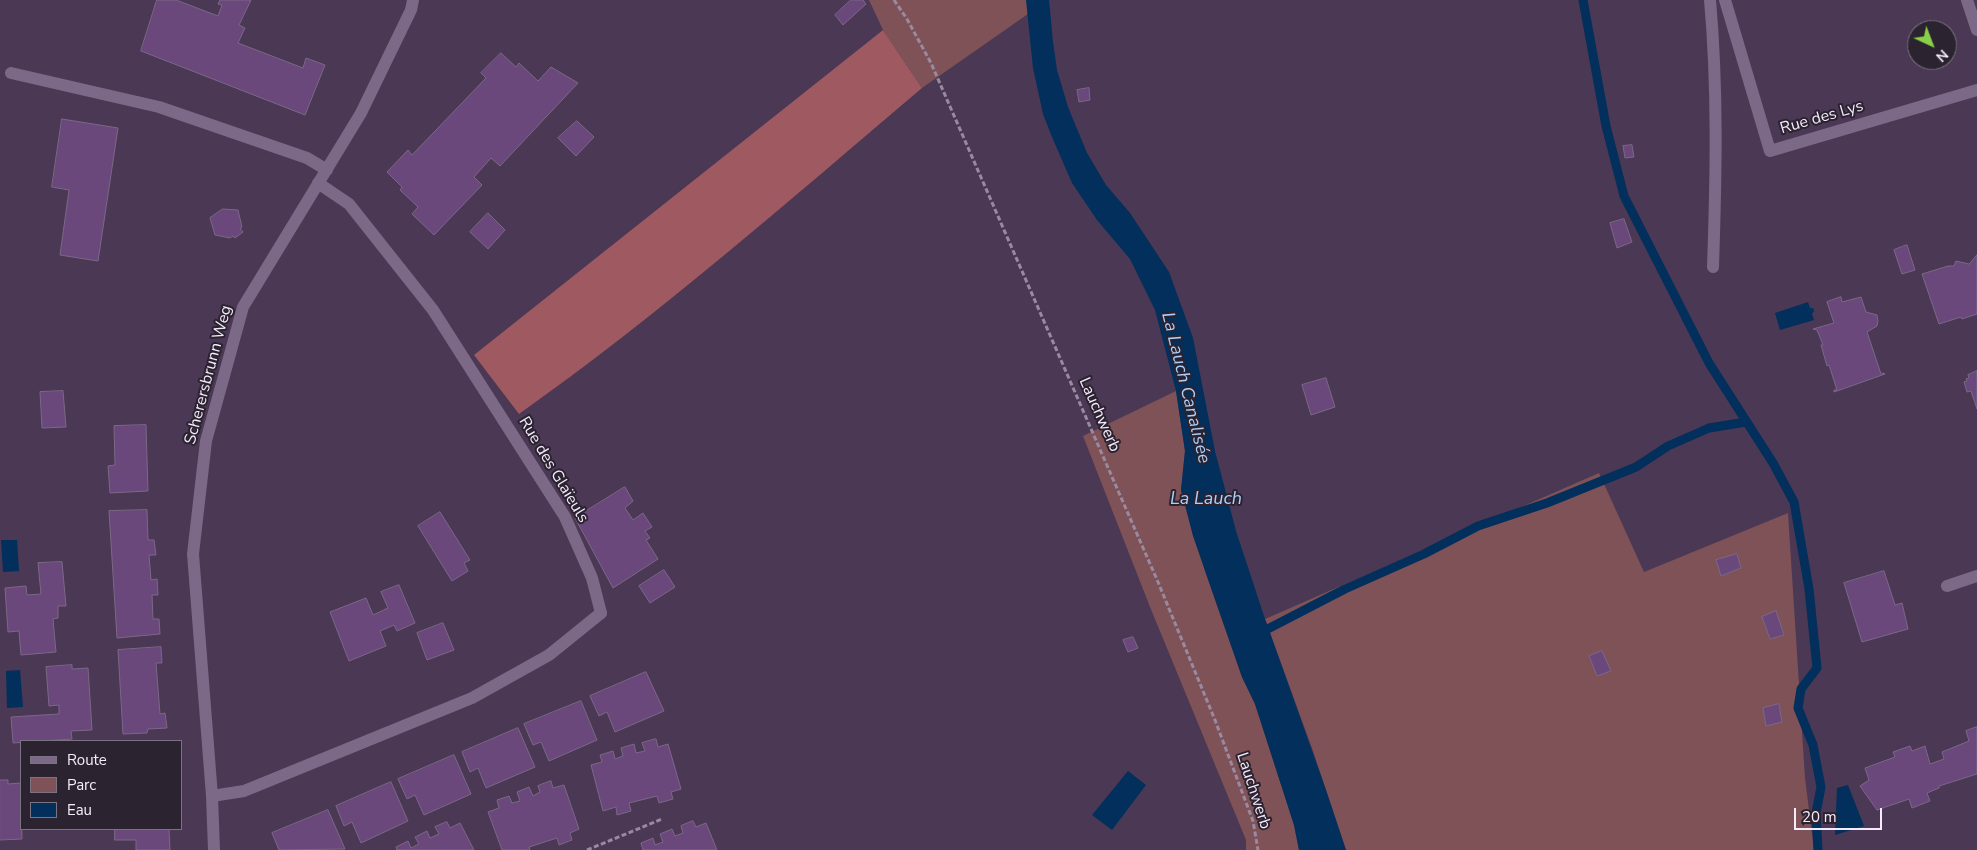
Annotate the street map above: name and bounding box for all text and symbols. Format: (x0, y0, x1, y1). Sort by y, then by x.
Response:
north arrow (1907, 20, 1957, 70)
text: N (1932, 45, 1952, 66)
street label: Rue des Lys (1778, 97, 1866, 139)
street label: Scherersbrunn Weg (181, 303, 237, 447)
water label: La Lauch Canalisée (1156, 310, 1214, 466)
street label: Lauchwerb (1074, 375, 1124, 455)
street label: Rue des Glaïeuls (514, 413, 592, 527)
water label: La Lauch (1170, 489, 1242, 511)
legend (20, 740, 182, 830)
text: Route (67, 750, 107, 770)
street label: Lauchwerb (1232, 750, 1274, 832)
text: Parc (67, 775, 96, 795)
scale bar (1797, 798, 1884, 830)
text: Eau (67, 800, 92, 820)
text: 20 m (1802, 807, 1837, 827)

